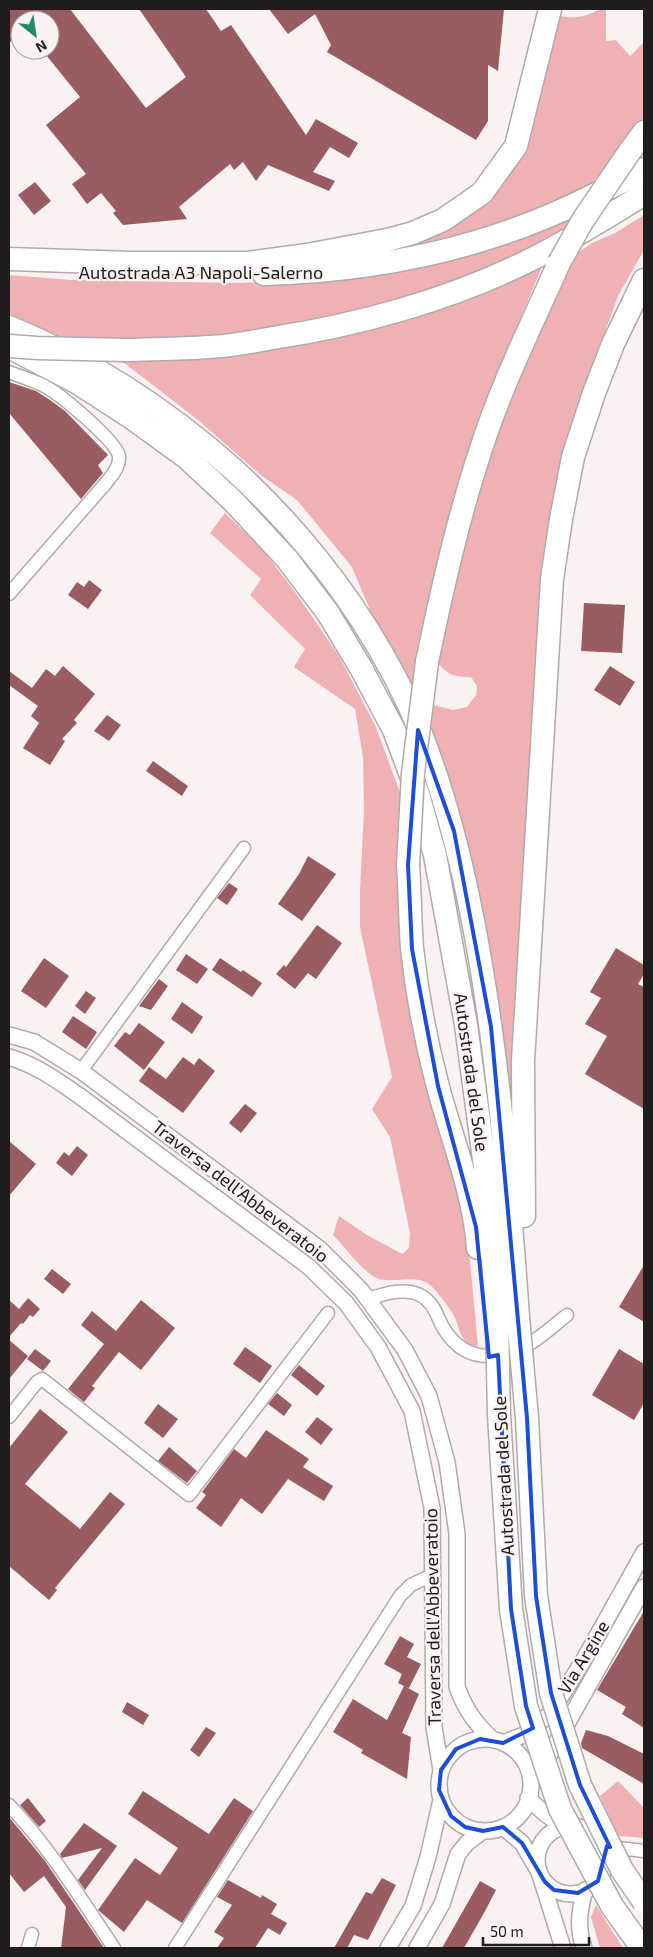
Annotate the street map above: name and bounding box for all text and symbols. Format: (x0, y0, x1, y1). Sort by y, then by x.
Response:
north arrow (10, 10, 60, 60)
text: N (33, 37, 50, 57)
street label: Autostrada A3 Napoli-Salerno (79, 261, 323, 283)
street label: Autostrada del Sole (450, 991, 494, 1153)
street label: Traversa dell'Abbeveratoio (148, 1115, 334, 1267)
street label: Autostrada del Sole (488, 1395, 518, 1557)
street label: Traversa dell'Abbeveratoio (419, 1508, 445, 1726)
street label: Via Argine (552, 1616, 614, 1698)
scale bar (483, 1914, 589, 1946)
text: 50 m (490, 1922, 524, 1940)

